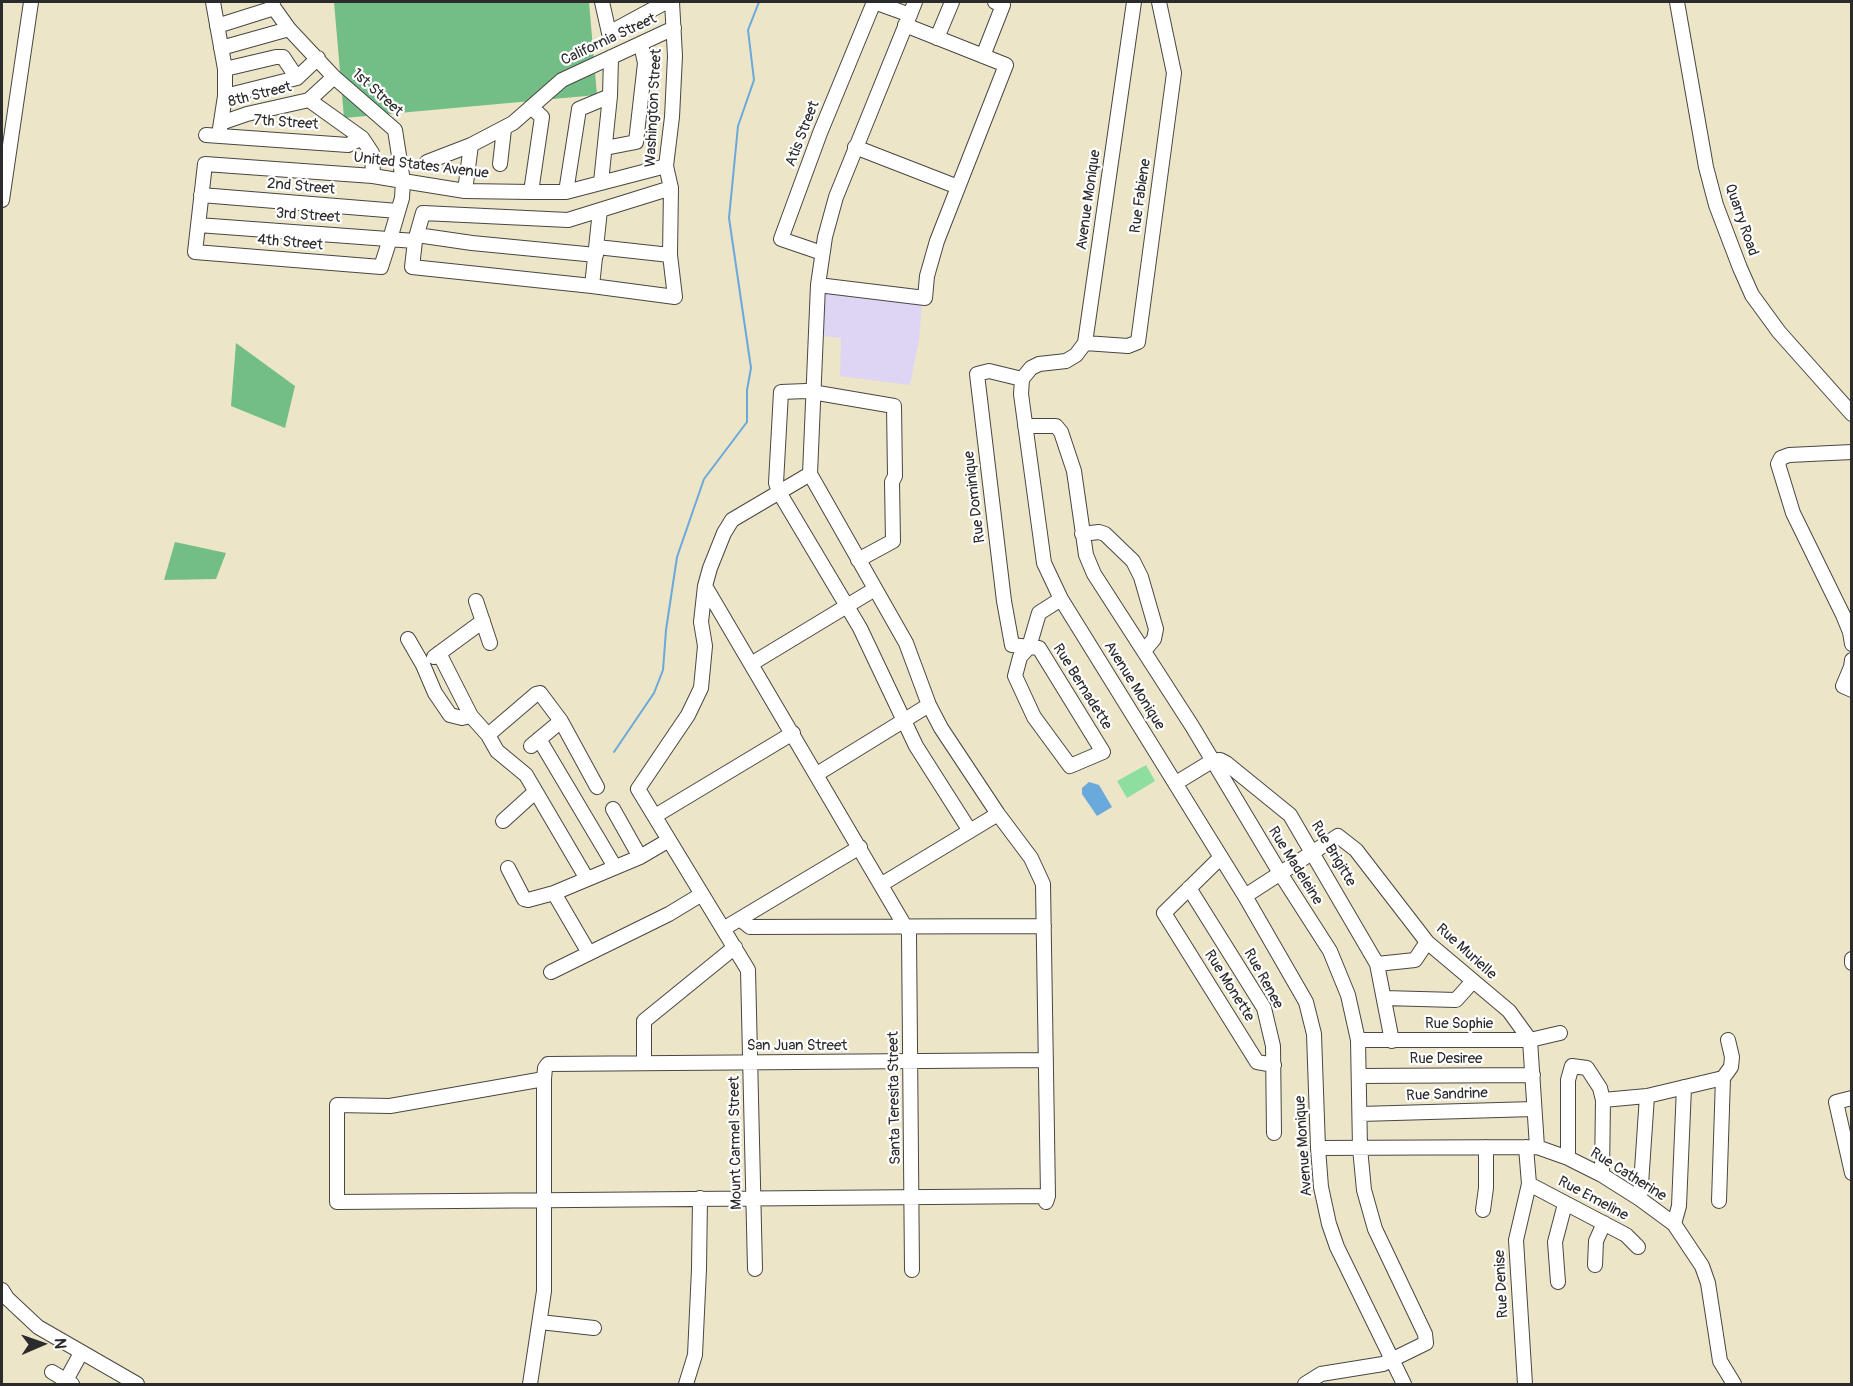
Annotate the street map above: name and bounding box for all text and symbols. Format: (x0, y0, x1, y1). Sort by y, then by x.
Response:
street label: California Street (558, 10, 660, 70)
street label: Washington Street (642, 48, 666, 168)
street label: 1st Street (348, 65, 406, 121)
street label: 8th Street (226, 78, 294, 112)
street label: Atis Street (782, 99, 824, 169)
street label: 7th Street (253, 112, 319, 134)
street label: United States Avenue (352, 149, 490, 183)
street label: Avenue Monique (1073, 149, 1105, 251)
street label: Rue Fabiene (1127, 158, 1155, 234)
street label: 2nd Street (266, 175, 336, 199)
street label: Quarry Road (1720, 182, 1762, 258)
street label: 3rd Street (275, 205, 341, 227)
street label: 4th Street (256, 231, 324, 255)
street label: Rue Dominique (960, 450, 990, 544)
street label: Avenue Monique (1100, 638, 1168, 734)
street label: Rue Bernadette (1048, 641, 1116, 733)
street label: Rue Brigitte (1306, 818, 1360, 890)
street label: Rue Madeleine (1264, 824, 1326, 908)
street label: Rue Murielle (1432, 920, 1500, 984)
street label: Rue Renee (1239, 946, 1287, 1012)
street label: Rue Monette (1200, 947, 1258, 1025)
street label: Rue Sophie (1425, 1015, 1493, 1033)
street label: Santa Teresita Street (885, 1031, 905, 1165)
street label: San Juan Street (747, 1037, 847, 1055)
street label: Rue Desiree (1410, 1050, 1482, 1068)
street label: Mount Carmel Street (726, 1076, 746, 1210)
street label: Rue Sandrine (1406, 1085, 1488, 1105)
street label: Avenue Monique (1291, 1095, 1317, 1197)
street label: Rue Catherine (1586, 1144, 1670, 1206)
street label: Rue Emeline (1555, 1173, 1631, 1225)
street label: Rue Denise (1491, 1249, 1513, 1319)
north arrow (12, 1314, 72, 1374)
text: N (50, 1338, 70, 1349)

